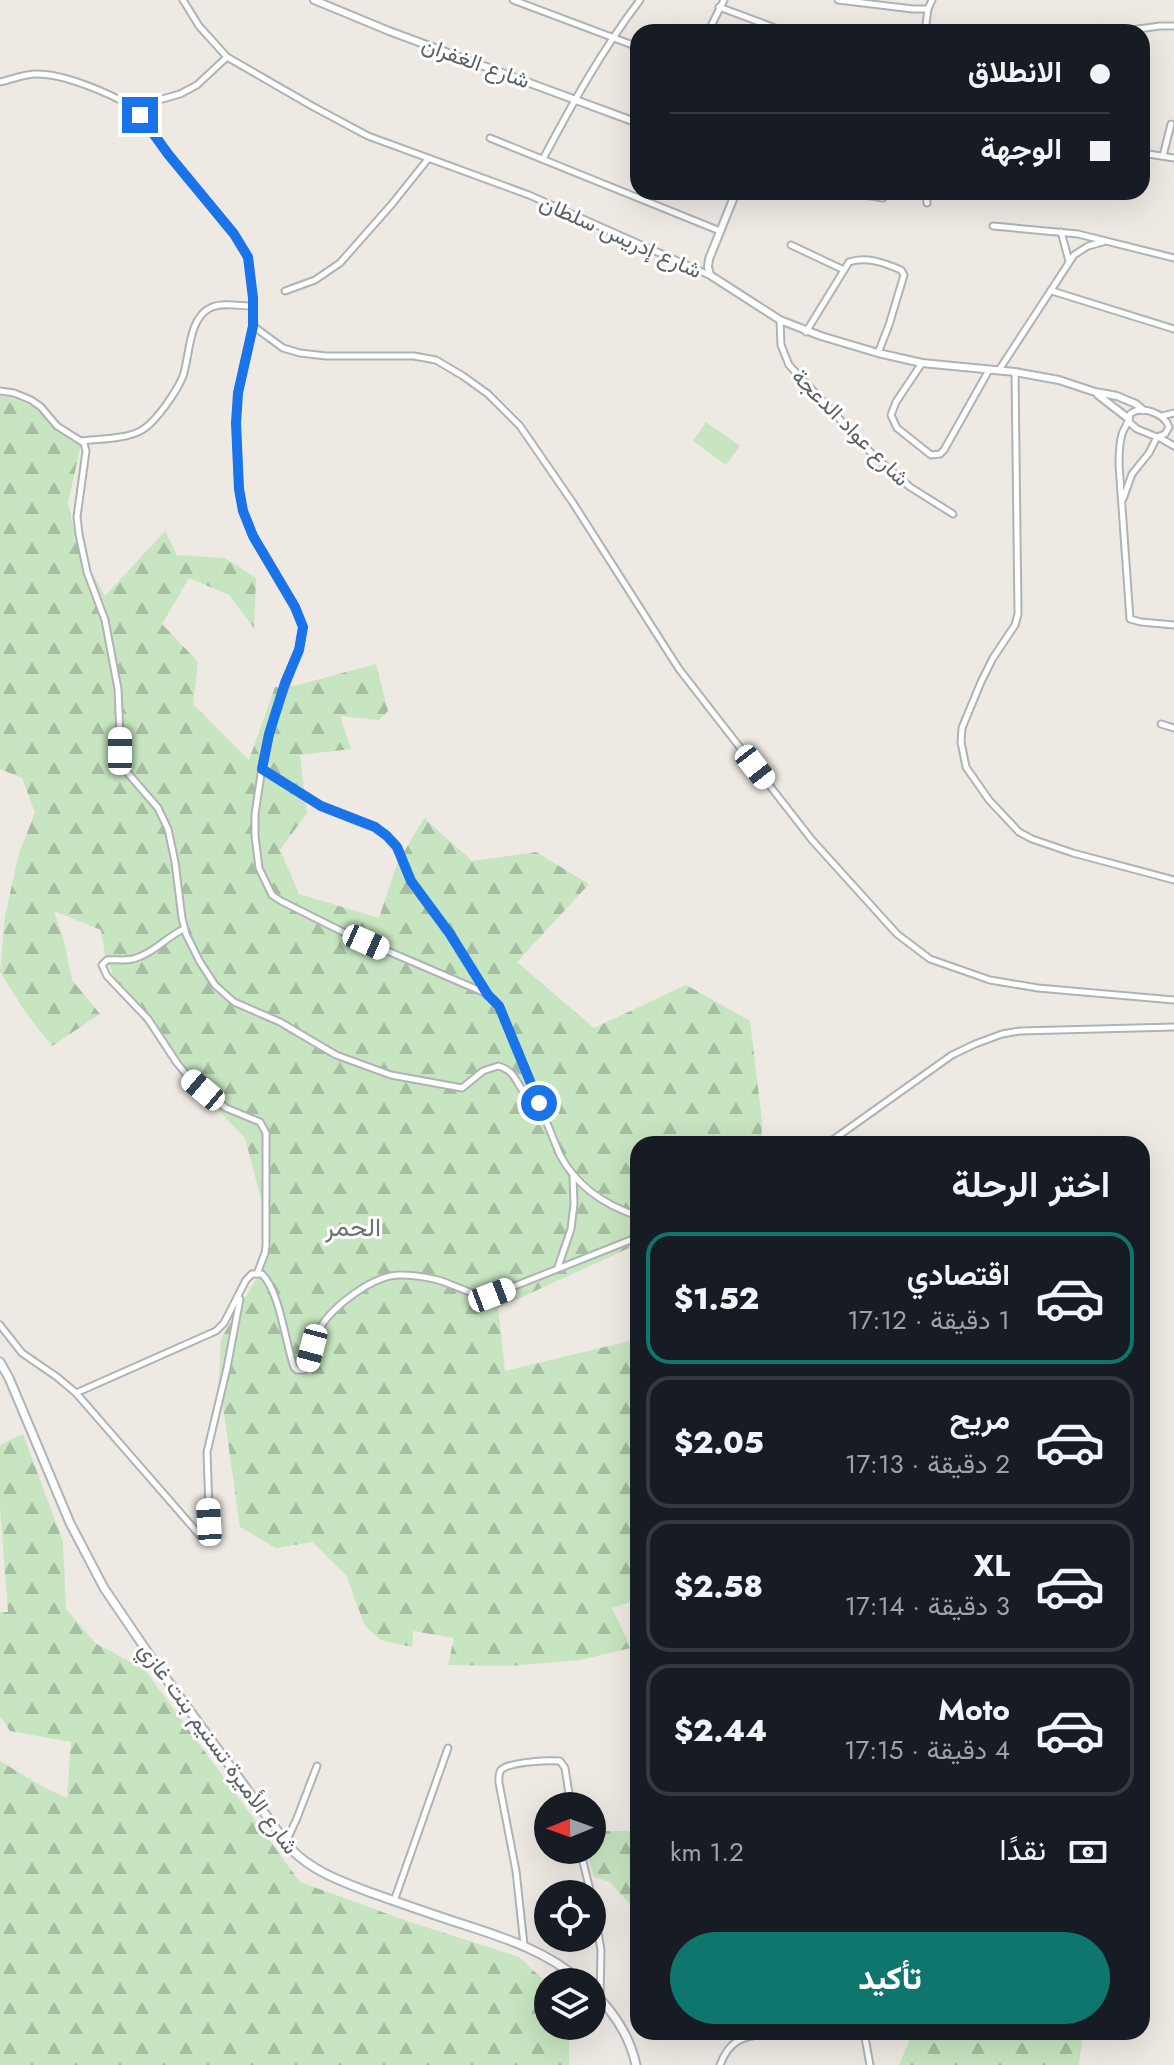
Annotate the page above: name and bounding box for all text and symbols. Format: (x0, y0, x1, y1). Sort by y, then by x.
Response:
street label: شارع الغفران (418, 28, 534, 96)
text: الانطلاق (968, 50, 1062, 93)
route end (122, 97, 158, 133)
text: الوجهة (980, 127, 1062, 170)
street label: شارع إدريس سلطان (535, 186, 707, 286)
street label: شارع عواد الدعجة (785, 361, 917, 493)
car (108, 727, 132, 775)
car (731, 741, 779, 793)
car (339, 921, 393, 963)
car (177, 1065, 229, 1115)
route start (521, 1085, 557, 1121)
text: اختر الرحلة (952, 1158, 1110, 1210)
district label: الحمر (324, 1208, 381, 1246)
text: اقتصادي (907, 1253, 1010, 1296)
icon: car (1034, 1262, 1106, 1334)
car (465, 1275, 519, 1315)
text: $1.52 (674, 1277, 759, 1320)
text: 1 دقيقة · 17:12 (847, 1301, 1010, 1339)
car (294, 1322, 330, 1374)
text: مريح (950, 1397, 1010, 1440)
icon: car (1034, 1406, 1106, 1478)
text: $2.05 (674, 1421, 764, 1464)
text: 2 دقيقة · 17:13 (845, 1445, 1010, 1483)
car (196, 1497, 222, 1547)
text: XL (974, 1544, 1010, 1587)
icon: car (1034, 1550, 1106, 1622)
text: $2.58 (674, 1565, 763, 1608)
text: 3 دقيقة · 17:14 (844, 1587, 1010, 1625)
street label: شارع الأميرة تسنيم بنت غازي (129, 1635, 307, 1862)
text: Moto (938, 1688, 1010, 1731)
icon: car (1034, 1694, 1106, 1766)
text: $2.44 (674, 1709, 767, 1752)
text: 4 دقيقة · 17:15 (844, 1731, 1010, 1769)
north arrow (534, 1792, 606, 1864)
map controls (534, 1792, 606, 2040)
text: نقدًا (1000, 1828, 1046, 1871)
icon: cash (1066, 1830, 1110, 1874)
text: 1.2 km (670, 1833, 744, 1871)
button: locate (534, 1880, 606, 1952)
button: تأكيد (670, 1932, 1110, 2024)
button: layers (534, 1968, 606, 2040)

